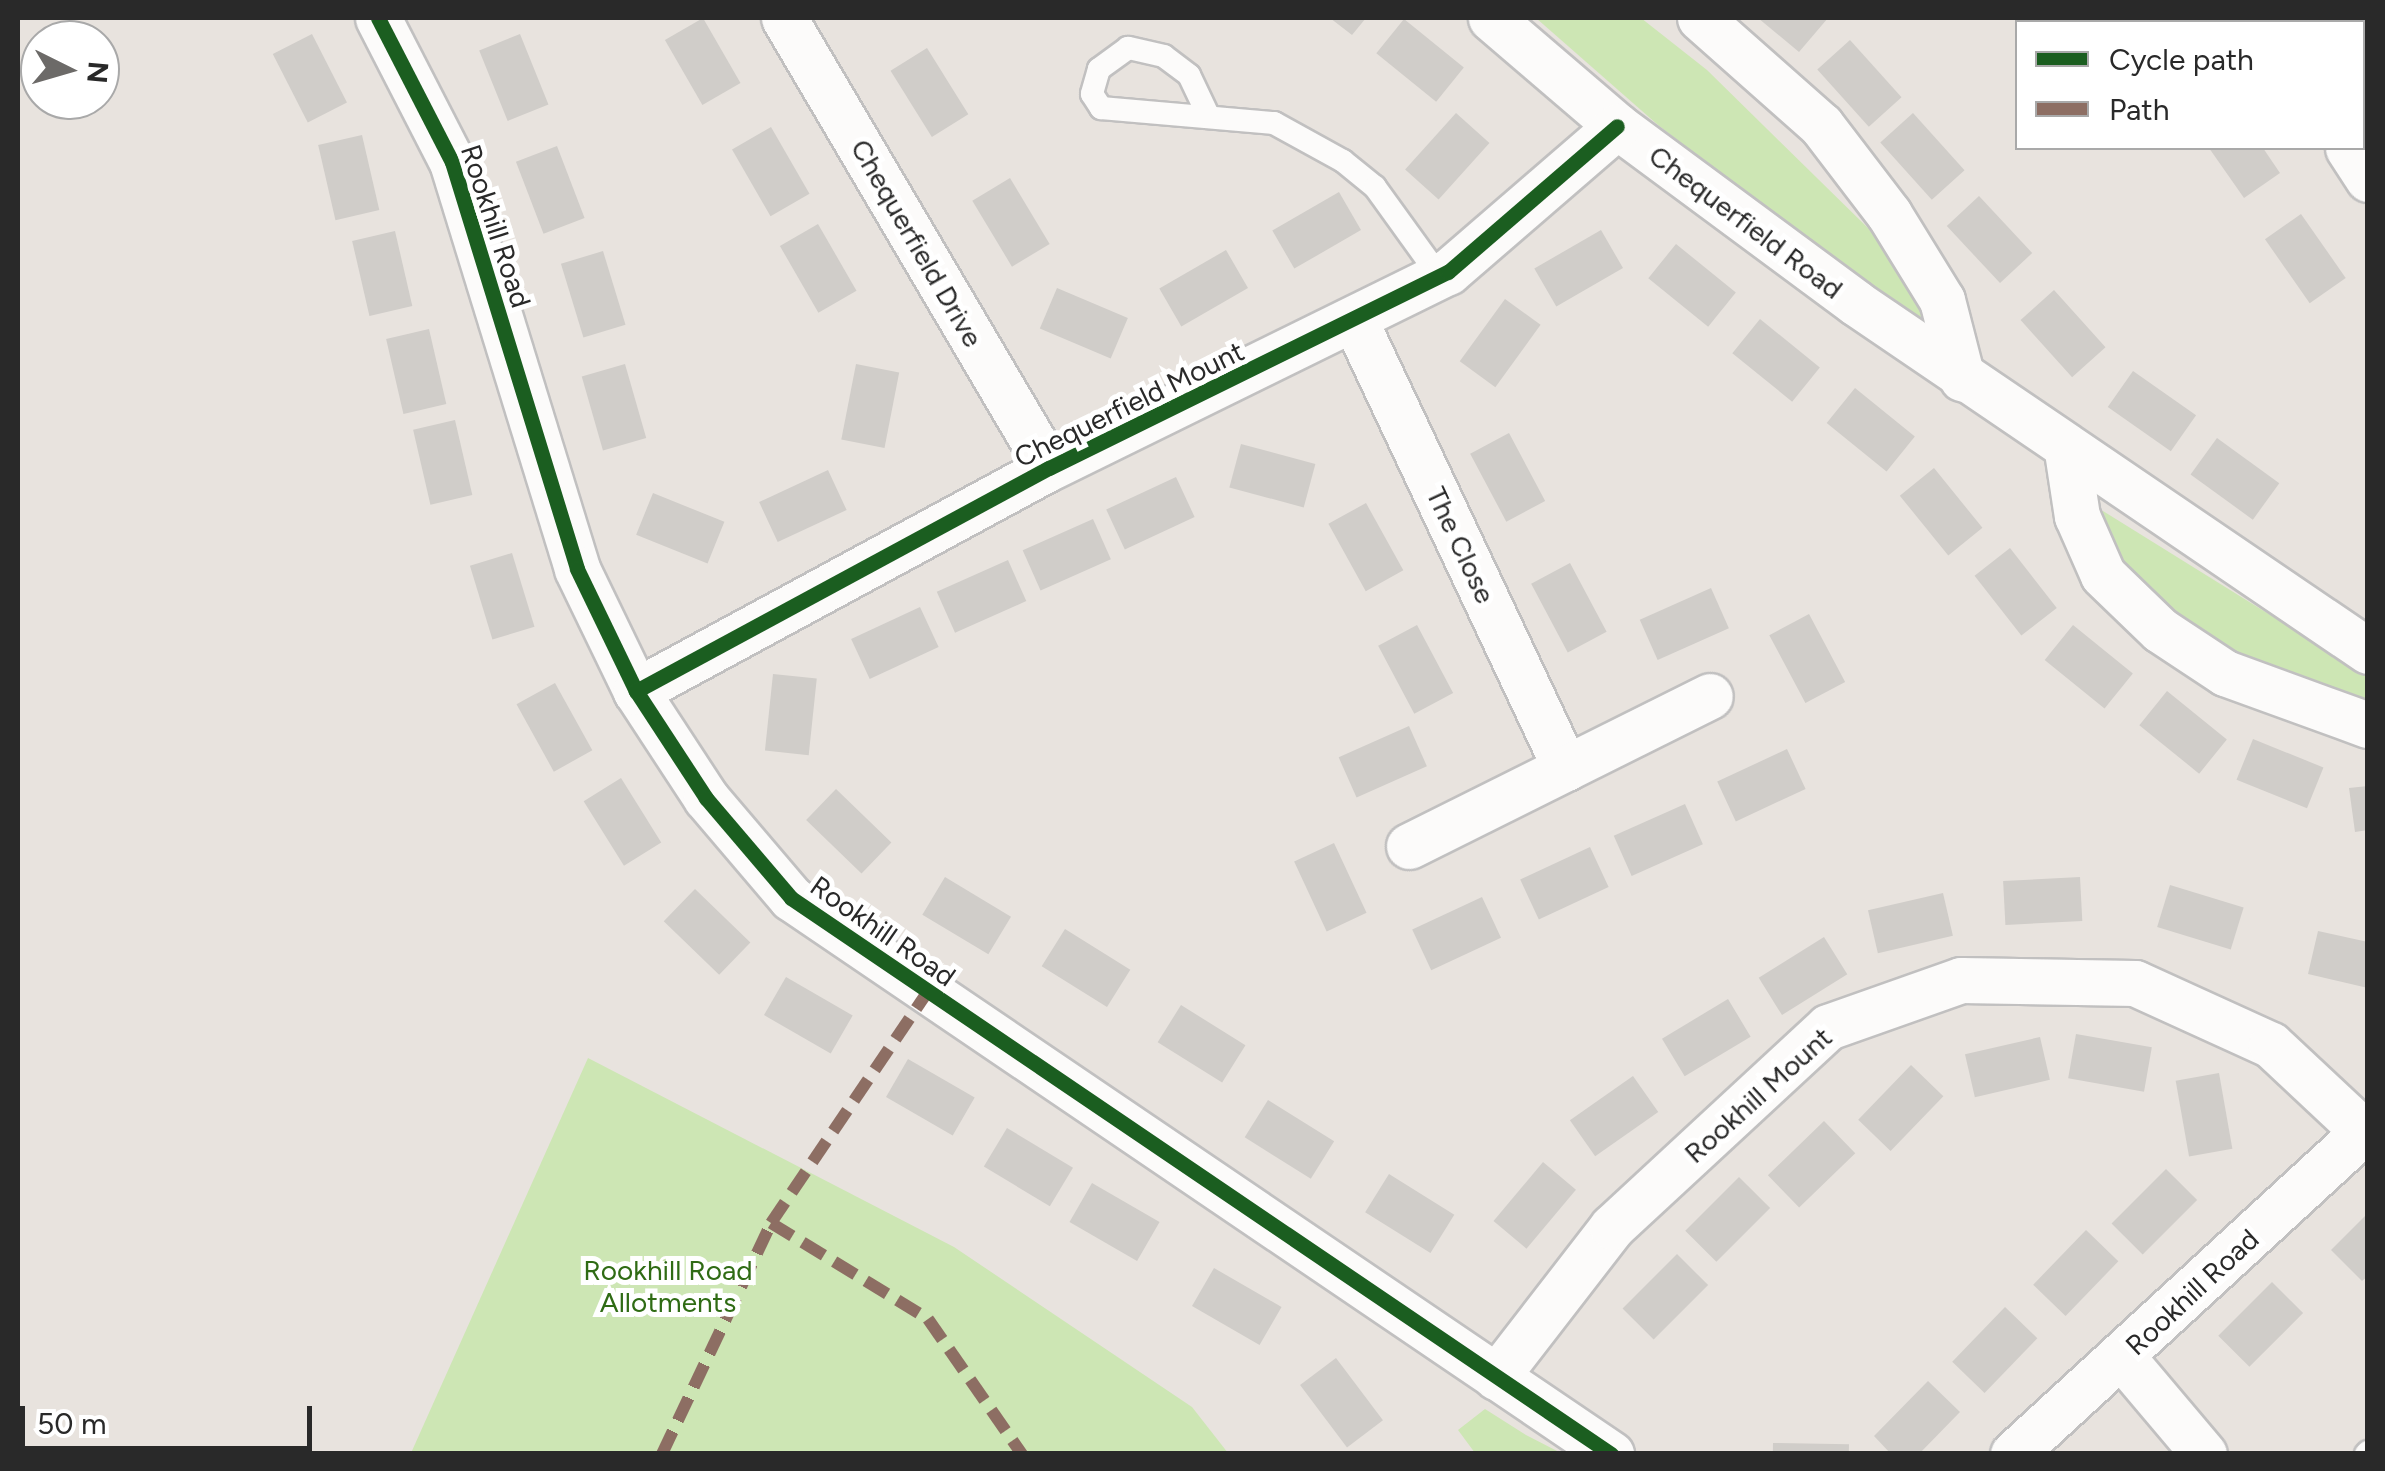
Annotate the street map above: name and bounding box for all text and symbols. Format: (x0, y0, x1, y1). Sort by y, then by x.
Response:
north arrow (20, 20, 120, 120)
legend (2015, 20, 2365, 150)
text: Cycle path (2109, 41, 2254, 78)
text: N (80, 60, 116, 85)
text: Path (2109, 91, 2169, 128)
street label: Chequerfield Drive (844, 133, 990, 353)
street label: Chequerfield Road (1643, 138, 1849, 306)
street label: Rookhill Road (454, 140, 538, 312)
street label: Chequerfield Mount (1009, 334, 1249, 474)
street label: The Close (1420, 482, 1502, 608)
street label: Rookhill Road (804, 869, 962, 993)
street label: Rookhill Mount (1677, 1020, 1839, 1170)
street label: Rookhill Road (2119, 1222, 2265, 1362)
park label: Rookhill Road Allotments (583, 1253, 753, 1319)
scale bar (25, 1386, 318, 1448)
text: 50 m (37, 1405, 106, 1442)

